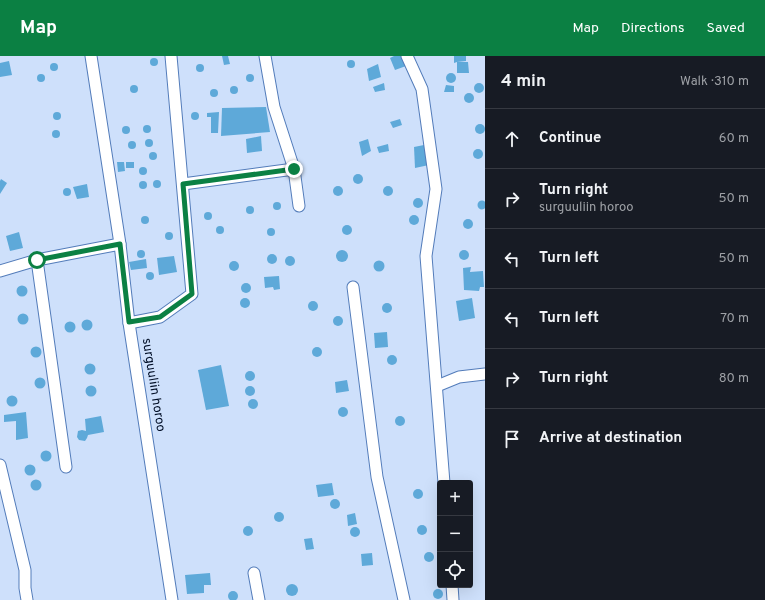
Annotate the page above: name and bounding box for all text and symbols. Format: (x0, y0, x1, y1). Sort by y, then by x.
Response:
text: Map (20, 16, 57, 40)
text: Map (573, 20, 599, 37)
text: Directions (621, 20, 685, 37)
text: Saved (707, 20, 745, 37)
text: 4 min (501, 71, 546, 93)
text: Walk · 310 m (680, 74, 749, 90)
icon: ahead (501, 128, 523, 150)
text: Continue (539, 129, 601, 148)
text: 60 m (719, 131, 749, 147)
route end (285, 160, 303, 178)
text: Turn right (539, 181, 608, 200)
icon: right (501, 188, 523, 210)
text: 50 m (719, 191, 749, 207)
text: surguuliin horoo (539, 200, 634, 216)
icon: left (501, 248, 523, 270)
text: Turn left (539, 249, 599, 268)
route start (28, 251, 46, 269)
text: 50 m (719, 251, 749, 267)
icon: left (501, 308, 523, 330)
text: Turn left (539, 309, 599, 328)
text: 70 m (720, 311, 749, 327)
street label: surguuliin horoo (138, 337, 168, 433)
icon: right (501, 368, 523, 390)
text: Turn right (539, 369, 608, 388)
text: 80 m (719, 371, 749, 387)
icon: arrive (501, 428, 523, 450)
text: Arrive at destination (539, 429, 682, 448)
map controls (437, 480, 473, 588)
button: + (437, 480, 473, 516)
button: − (437, 516, 473, 552)
button: locate (437, 552, 473, 588)

